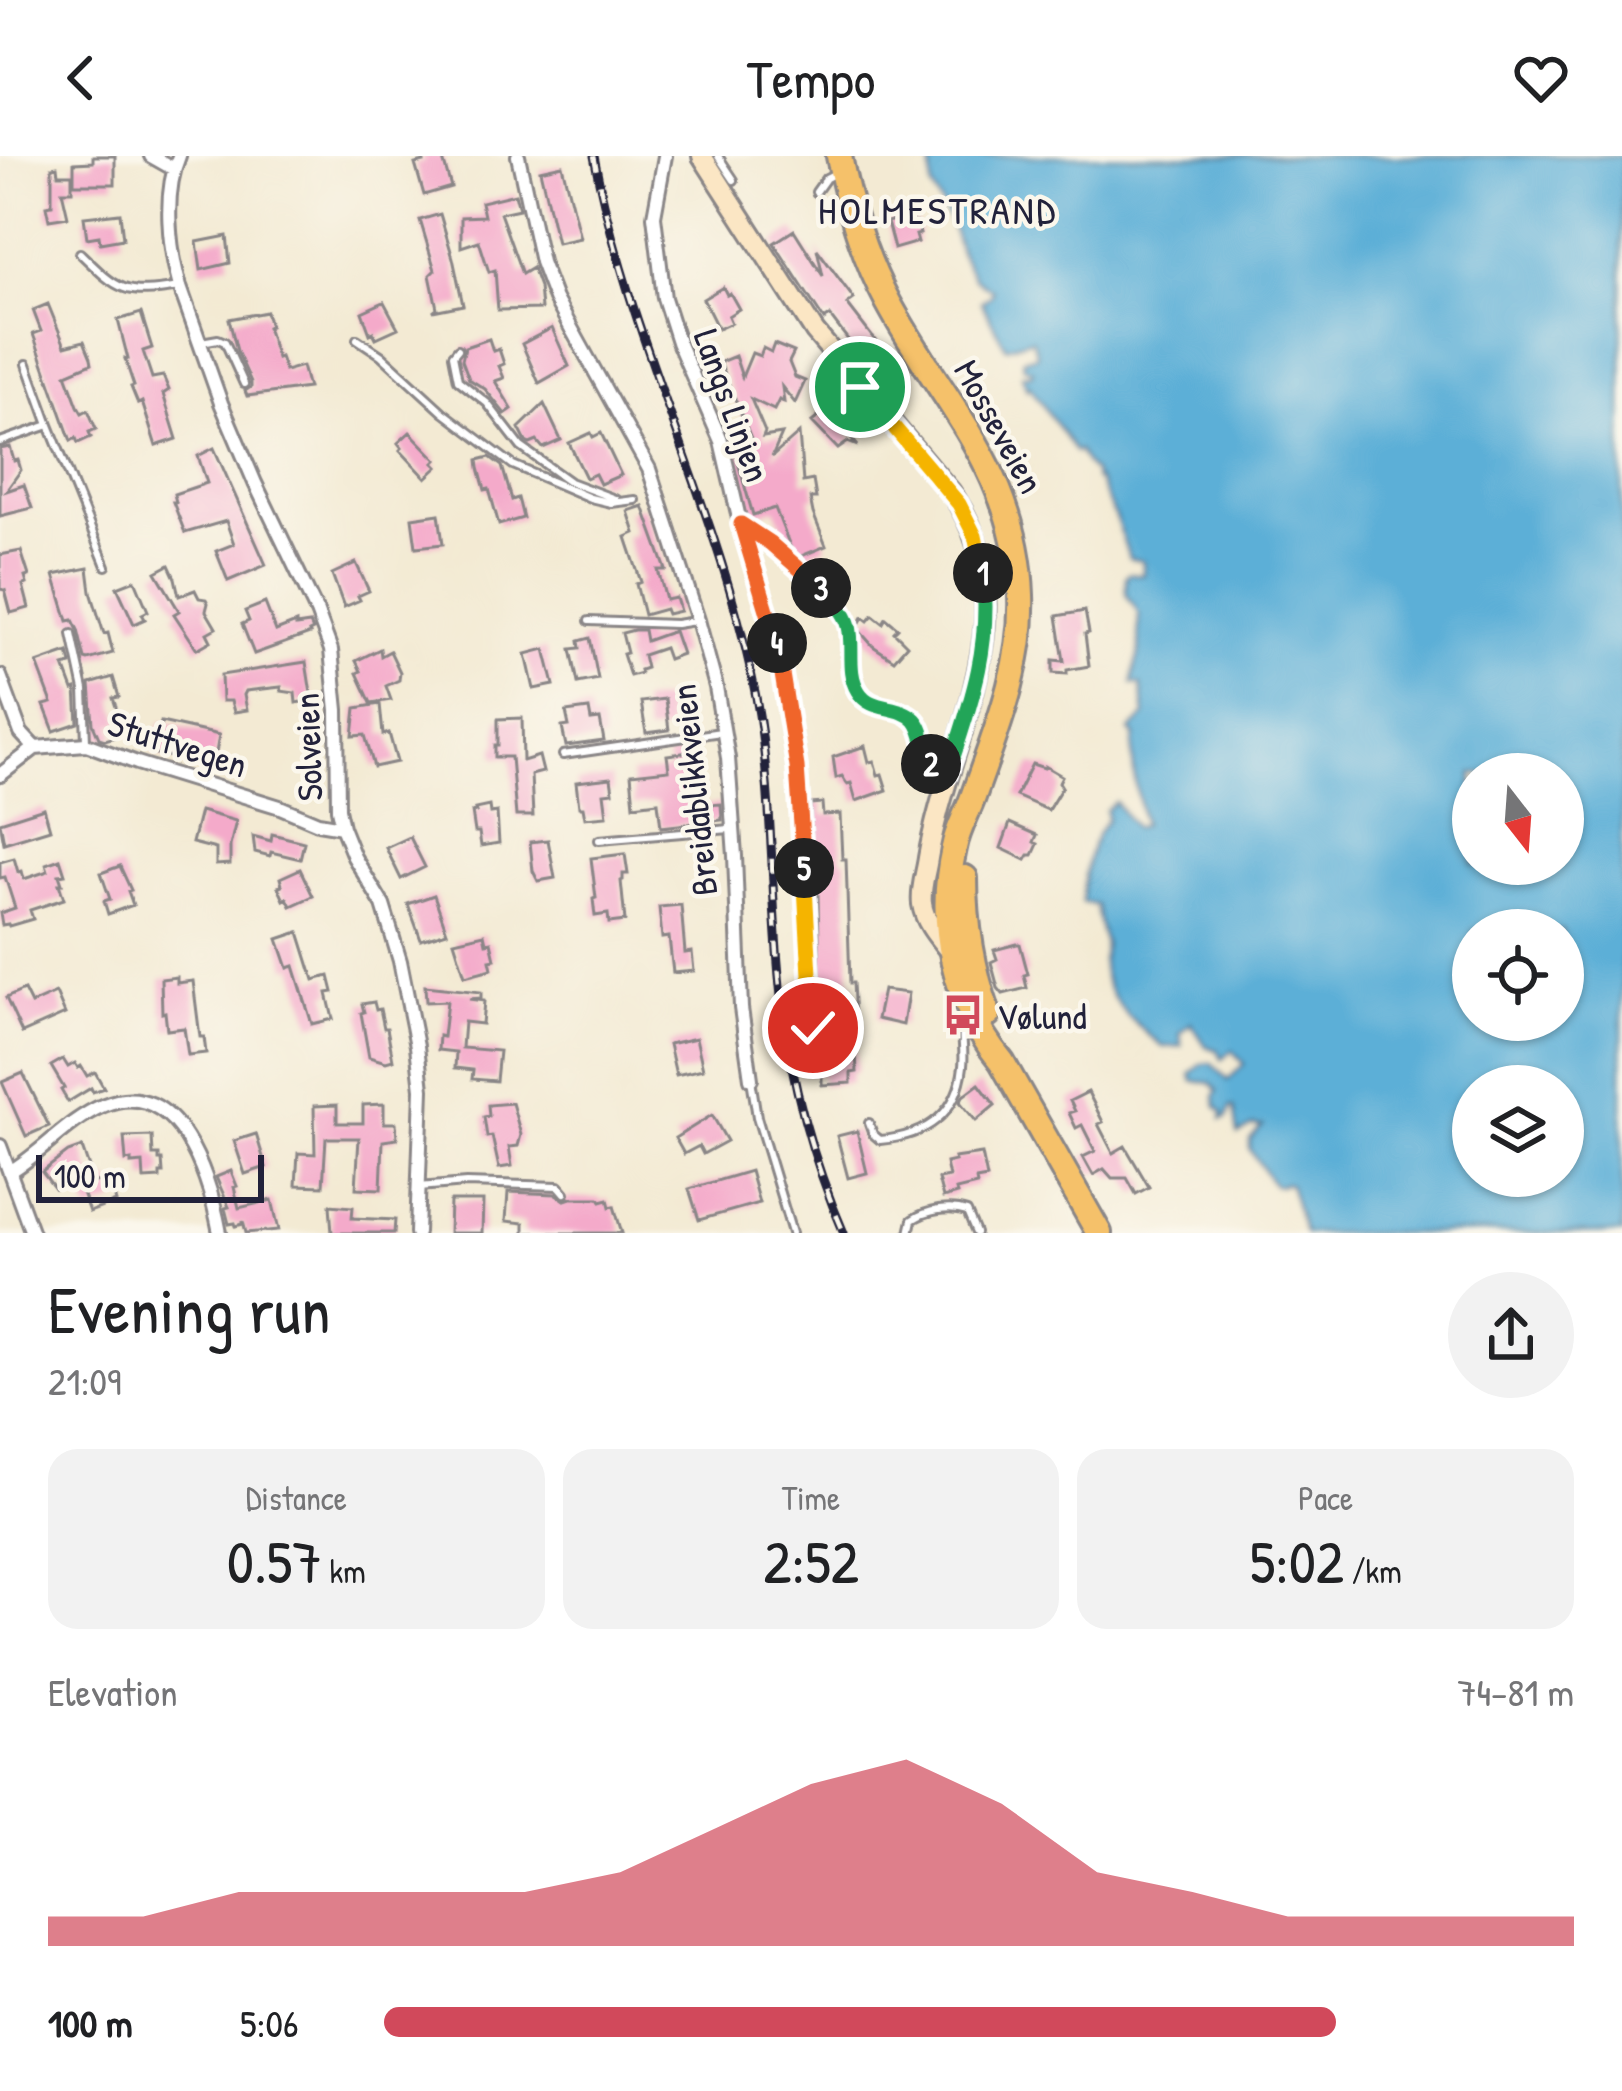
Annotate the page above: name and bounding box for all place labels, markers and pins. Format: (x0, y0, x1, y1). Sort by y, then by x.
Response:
pin (809, 336, 911, 438)
pin: 1 (953, 543, 1013, 603)
pin: 3 (791, 558, 851, 618)
pin: 4 (747, 613, 807, 673)
pin: 2 (901, 734, 961, 794)
pin: 5 (774, 838, 834, 898)
pin (762, 977, 864, 1079)
place label: Vølund (997, 991, 1087, 1040)
bus stop icon: Vølund (940, 992, 986, 1038)

